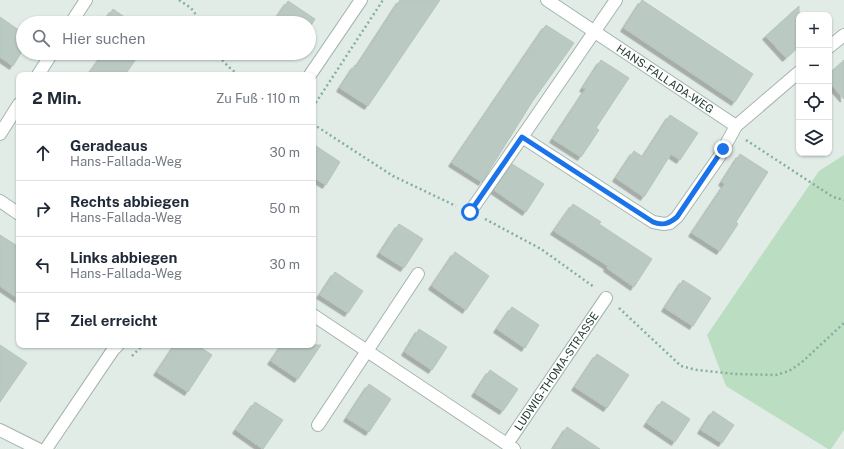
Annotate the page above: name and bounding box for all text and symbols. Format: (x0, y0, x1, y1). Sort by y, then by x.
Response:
map controls (796, 12, 832, 156)
button: + (796, 12, 832, 48)
search box (16, 16, 316, 60)
icon: search (30, 27, 52, 49)
text: Hier suchen (62, 30, 145, 47)
street label: HANS-FALLADA-WEG (614, 42, 716, 115)
button: − (796, 48, 832, 84)
button: locate (796, 84, 832, 120)
text: 2 Min. (32, 88, 81, 108)
text: Zu Fuß · 110 m (216, 91, 300, 106)
button: layers (796, 120, 832, 156)
text: Geradeaus (70, 137, 148, 154)
route end (714, 140, 732, 158)
icon: ahead (32, 142, 54, 164)
text: 30 m (270, 145, 300, 160)
text: Hans-Fallada-Weg (70, 154, 182, 169)
text: Rechts abbiegen (70, 193, 189, 210)
icon: right (32, 198, 54, 220)
text: 50 m (269, 201, 300, 216)
route start (461, 203, 479, 221)
text: Hans-Fallada-Weg (70, 210, 182, 225)
text: Links abbiegen (70, 249, 177, 266)
icon: left (32, 254, 54, 276)
text: 30 m (270, 257, 300, 272)
text: Hans-Fallada-Weg (70, 266, 182, 281)
icon: arrive (32, 310, 54, 332)
street label: LUDWIG-THOMA-STRASSE (512, 310, 601, 433)
text: Ziel erreicht (70, 312, 157, 329)

